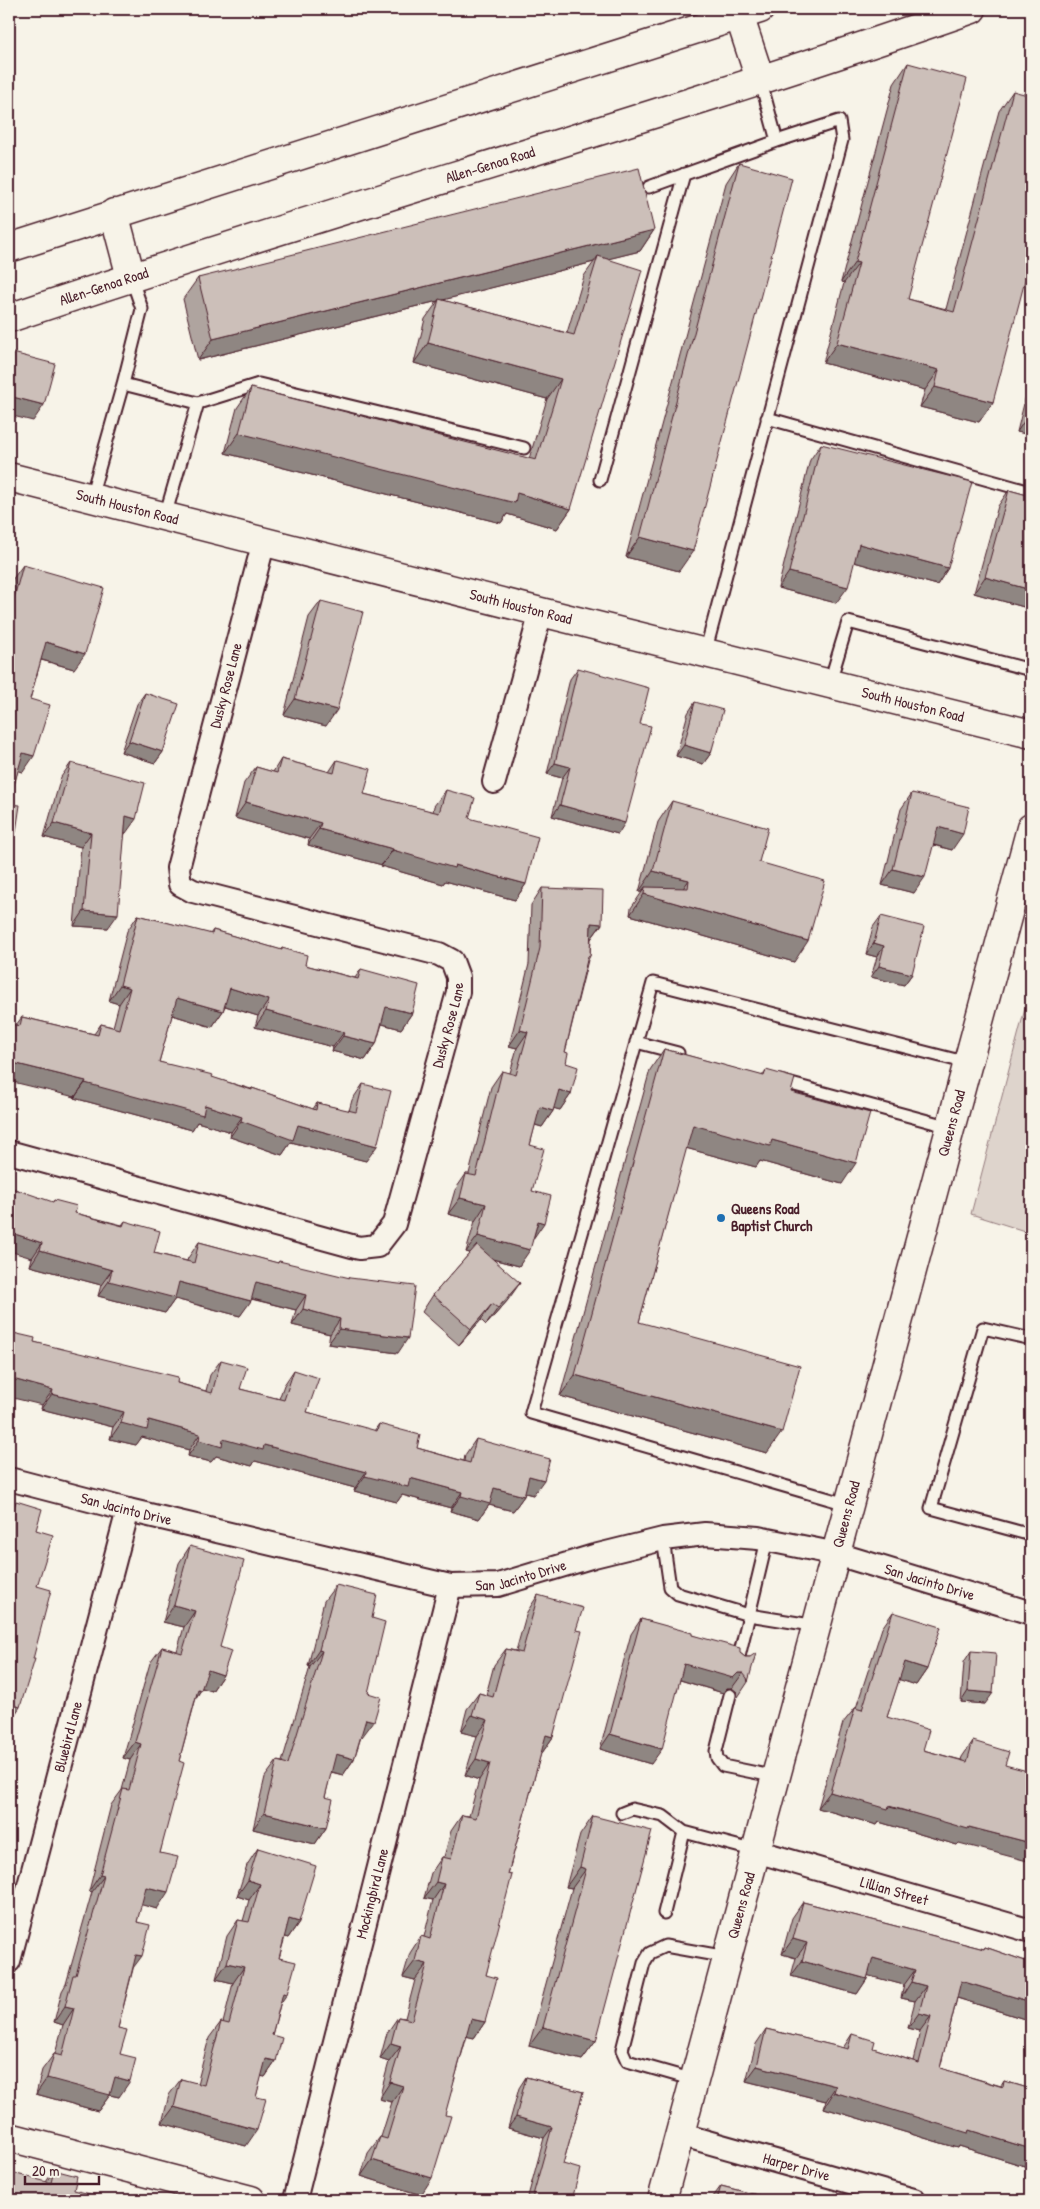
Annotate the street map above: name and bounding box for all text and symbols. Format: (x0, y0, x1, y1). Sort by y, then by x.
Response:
street label: Allen-Genoa Road (443, 141, 538, 188)
street label: Allen-Genoa Road (56, 262, 151, 310)
street label: South Houston Road (74, 483, 181, 530)
street label: South Houston Road (468, 583, 574, 629)
street label: Dusky Rose Lane (204, 640, 247, 730)
street label: South Houston Road (860, 681, 966, 727)
street label: Dusky Rose Lane (427, 983, 469, 1070)
street label: Queens Road (932, 1087, 970, 1159)
place label: Queens Road Baptist Church (731, 1198, 813, 1237)
marker: Queens Road Baptist Church (715, 1212, 727, 1224)
street label: Queens Road (827, 1478, 865, 1550)
street label: San Jacinto Drive (78, 1487, 174, 1530)
street label: San Jacinto Drive (475, 1554, 569, 1595)
street label: San Jacinto Drive (882, 1558, 977, 1605)
street label: Bluebird Lane (48, 1699, 87, 1774)
street label: Mockingbird Lane (350, 1846, 393, 1941)
street label: Queens Road (722, 1869, 760, 1941)
street label: Lillian Street (858, 1871, 932, 1911)
street label: Harper Drive (761, 2147, 832, 2186)
scale bar (25, 2154, 99, 2186)
text: 20 m (32, 2160, 59, 2181)

